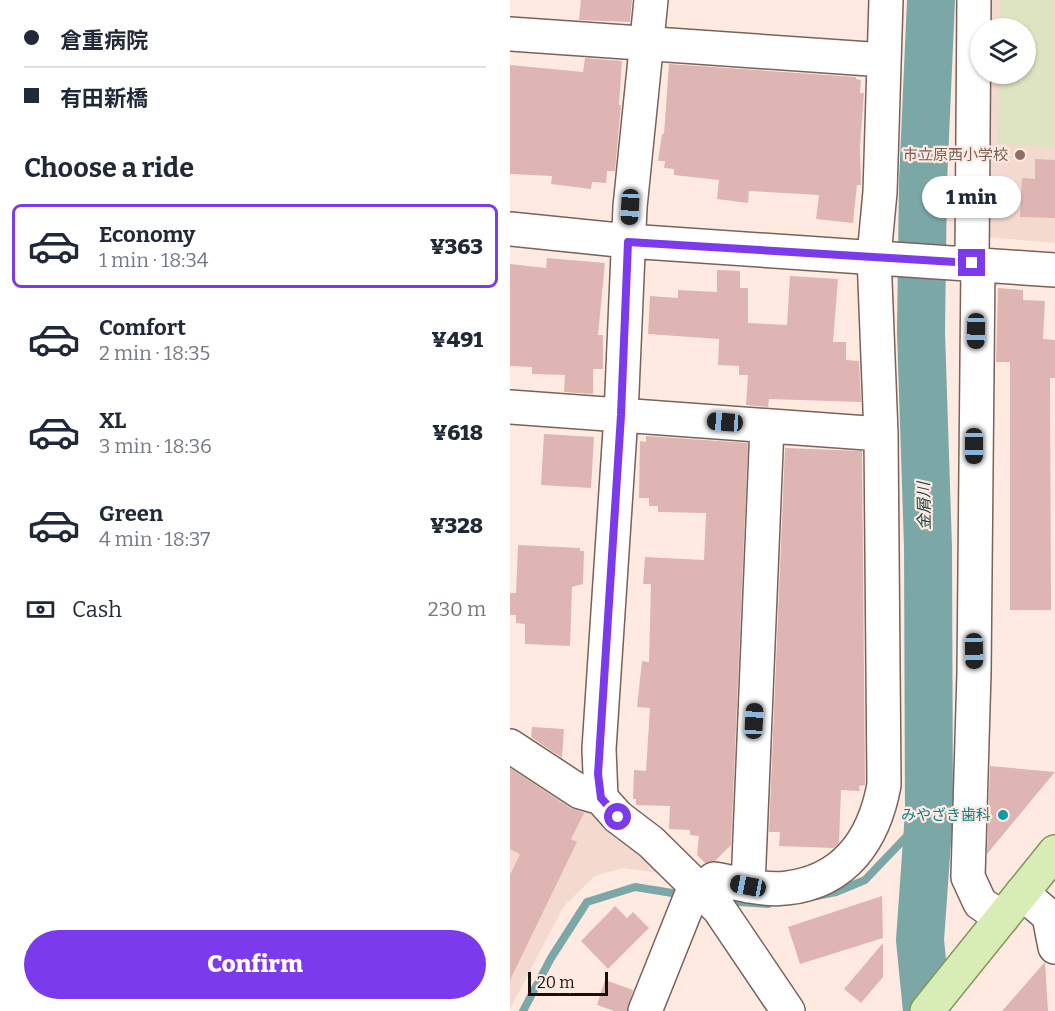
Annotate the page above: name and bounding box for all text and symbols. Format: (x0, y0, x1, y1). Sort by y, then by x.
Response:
map controls (970, 18, 1036, 84)
button: layers (970, 18, 1036, 84)
text: 倉重病院 (60, 27, 148, 54)
text: 有田新橋 (60, 85, 148, 112)
place label: 市立原西小学校 (903, 146, 1008, 164)
marker: 市立原西小学校 (1013, 148, 1027, 162)
text: Choose a ride (24, 152, 194, 184)
callout: 1 min (922, 176, 1022, 218)
text: 1 min (946, 185, 997, 209)
car (620, 189, 640, 225)
icon: car (27, 219, 81, 273)
text: Economy (99, 221, 195, 248)
text: ¥363 (430, 233, 483, 260)
text: 1 min · 18:34 (99, 248, 208, 272)
route end (958, 249, 985, 276)
icon: car (27, 312, 81, 366)
car (967, 313, 985, 349)
text: Comfort (99, 314, 186, 341)
text: ¥491 (431, 326, 483, 353)
text: 2 min · 18:35 (99, 341, 210, 365)
icon: car (27, 405, 81, 459)
text: XL (99, 407, 126, 434)
car (706, 412, 744, 432)
text: ¥618 (432, 419, 483, 446)
car (965, 428, 983, 464)
text: 3 min · 18:36 (99, 434, 212, 458)
water label: 金屑川 (914, 480, 934, 530)
icon: car (27, 498, 81, 552)
text: Green (99, 500, 163, 527)
text: ¥328 (430, 512, 483, 539)
text: 4 min · 18:37 (99, 527, 210, 551)
icon: cash (24, 593, 57, 626)
text: Cash (72, 596, 122, 623)
text: 230 m (428, 597, 486, 621)
car (965, 633, 983, 669)
car (744, 703, 764, 739)
route start (604, 803, 631, 830)
place label: みやざき歯科 (901, 806, 991, 824)
marker: みやざき歯科 (996, 808, 1010, 822)
car (729, 874, 767, 898)
button: Confirm (24, 930, 486, 999)
scale bar (528, 969, 608, 996)
text: 20 m (537, 973, 574, 992)

